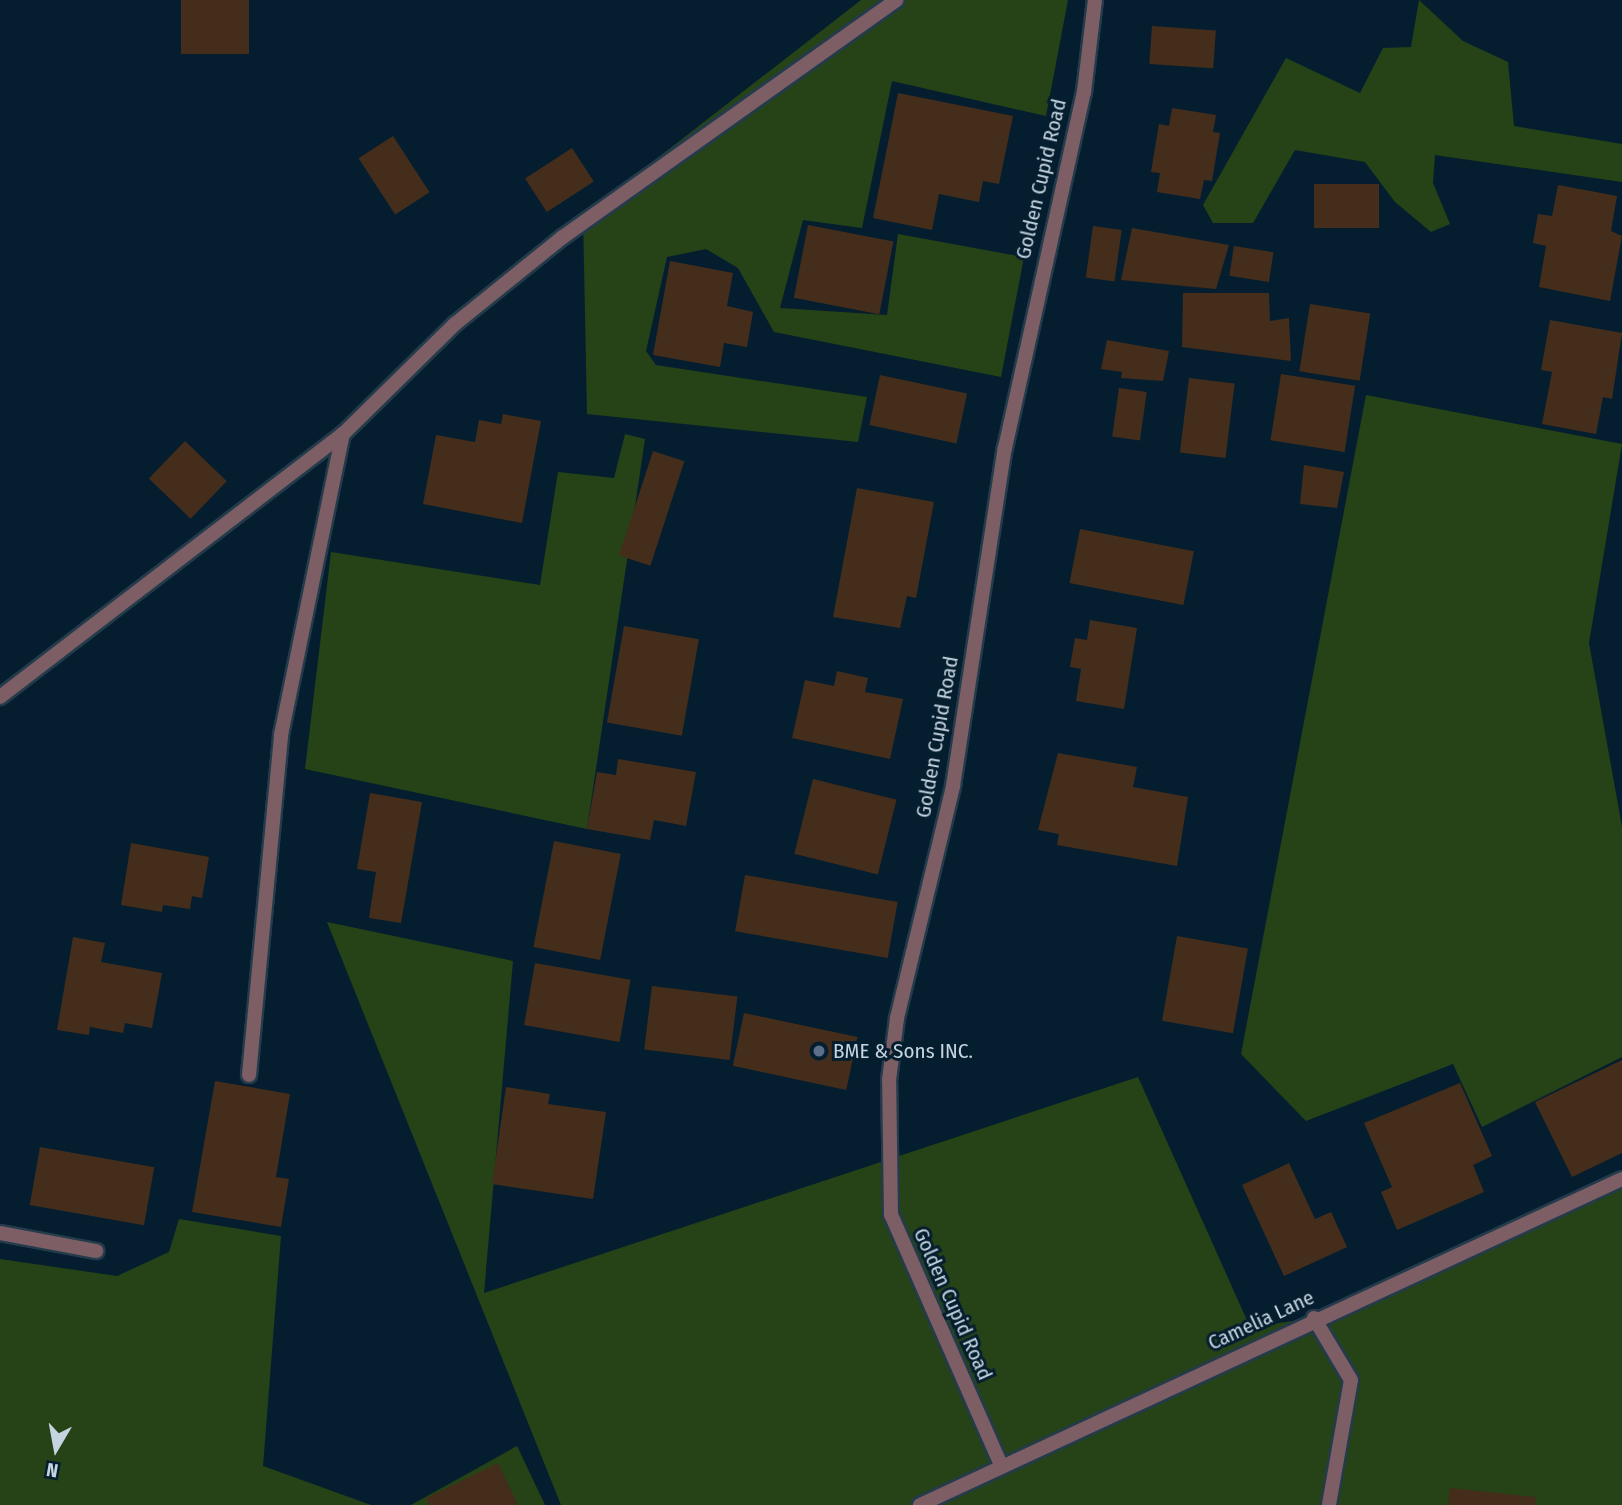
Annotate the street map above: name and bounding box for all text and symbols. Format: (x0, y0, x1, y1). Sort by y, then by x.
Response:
street label: Golden Cupid Road (1010, 96, 1072, 262)
street label: Golden Cupid Road (910, 654, 964, 820)
place label: BME & Sons INC. (833, 1038, 973, 1064)
marker: BME & Sons INC. (811, 1043, 827, 1059)
street label: Golden Cupid Road (908, 1224, 998, 1384)
street label: Camelia Lane (1204, 1284, 1318, 1356)
north arrow (21, 1414, 91, 1484)
text: N (45, 1458, 60, 1482)

